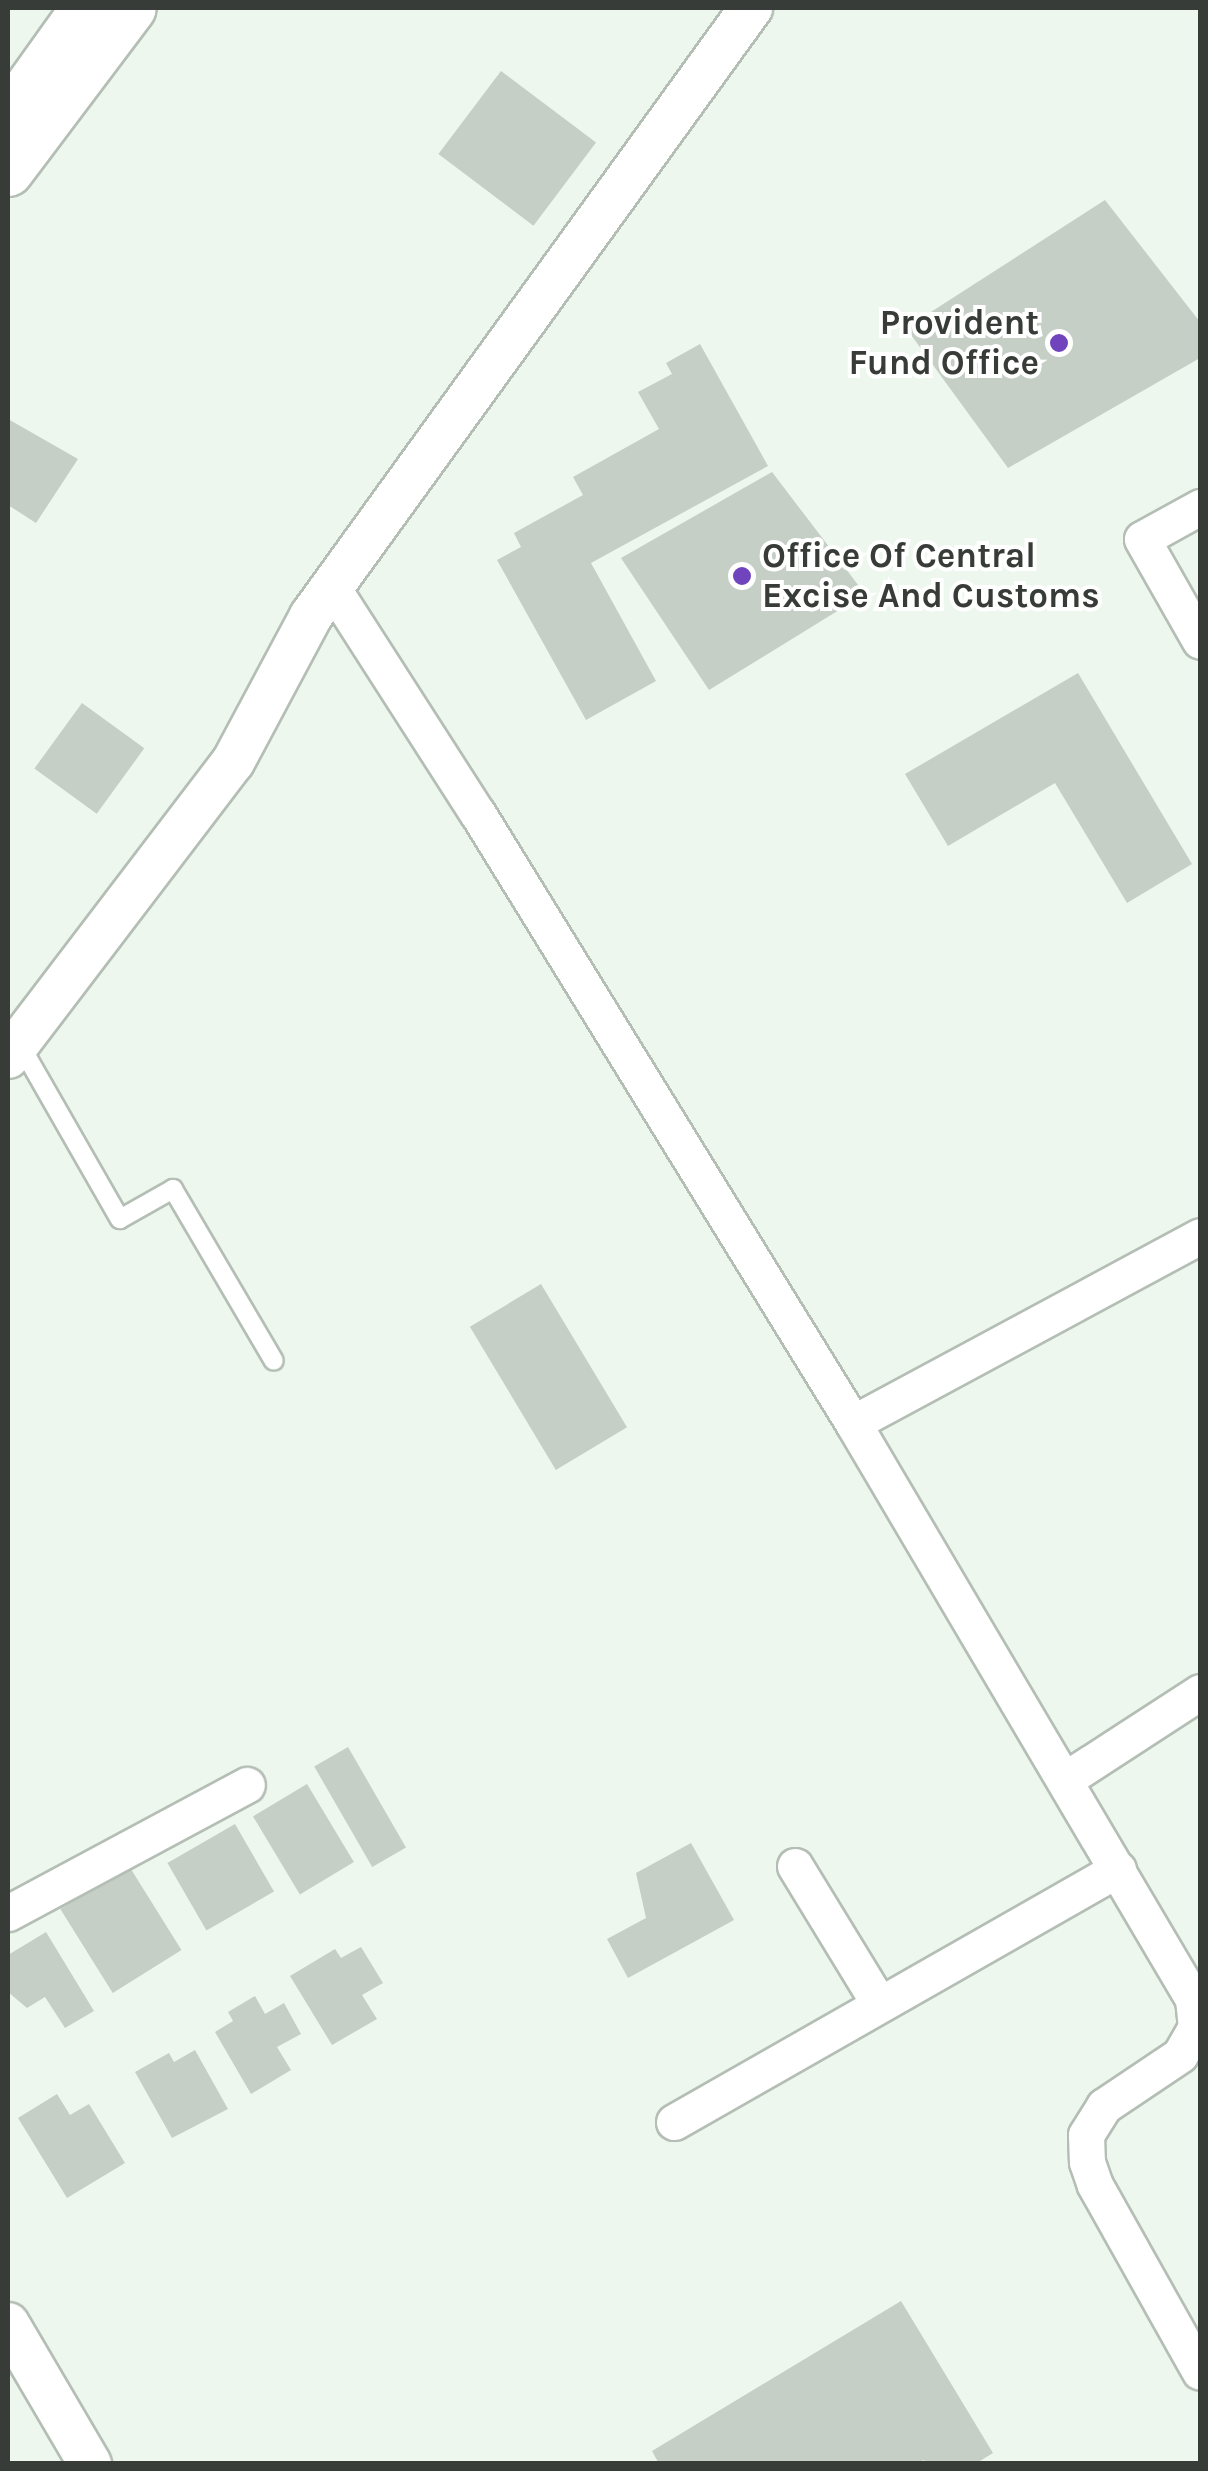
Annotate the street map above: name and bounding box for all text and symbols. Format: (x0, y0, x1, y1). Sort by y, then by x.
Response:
place label: Provident Fund Office (848, 302, 1039, 384)
marker: Provident Fund Office (1048, 332, 1070, 354)
place label: Office Of Central Excise And Customs (762, 535, 1100, 617)
marker: Office Of Central Excise And Customs (731, 565, 753, 587)

